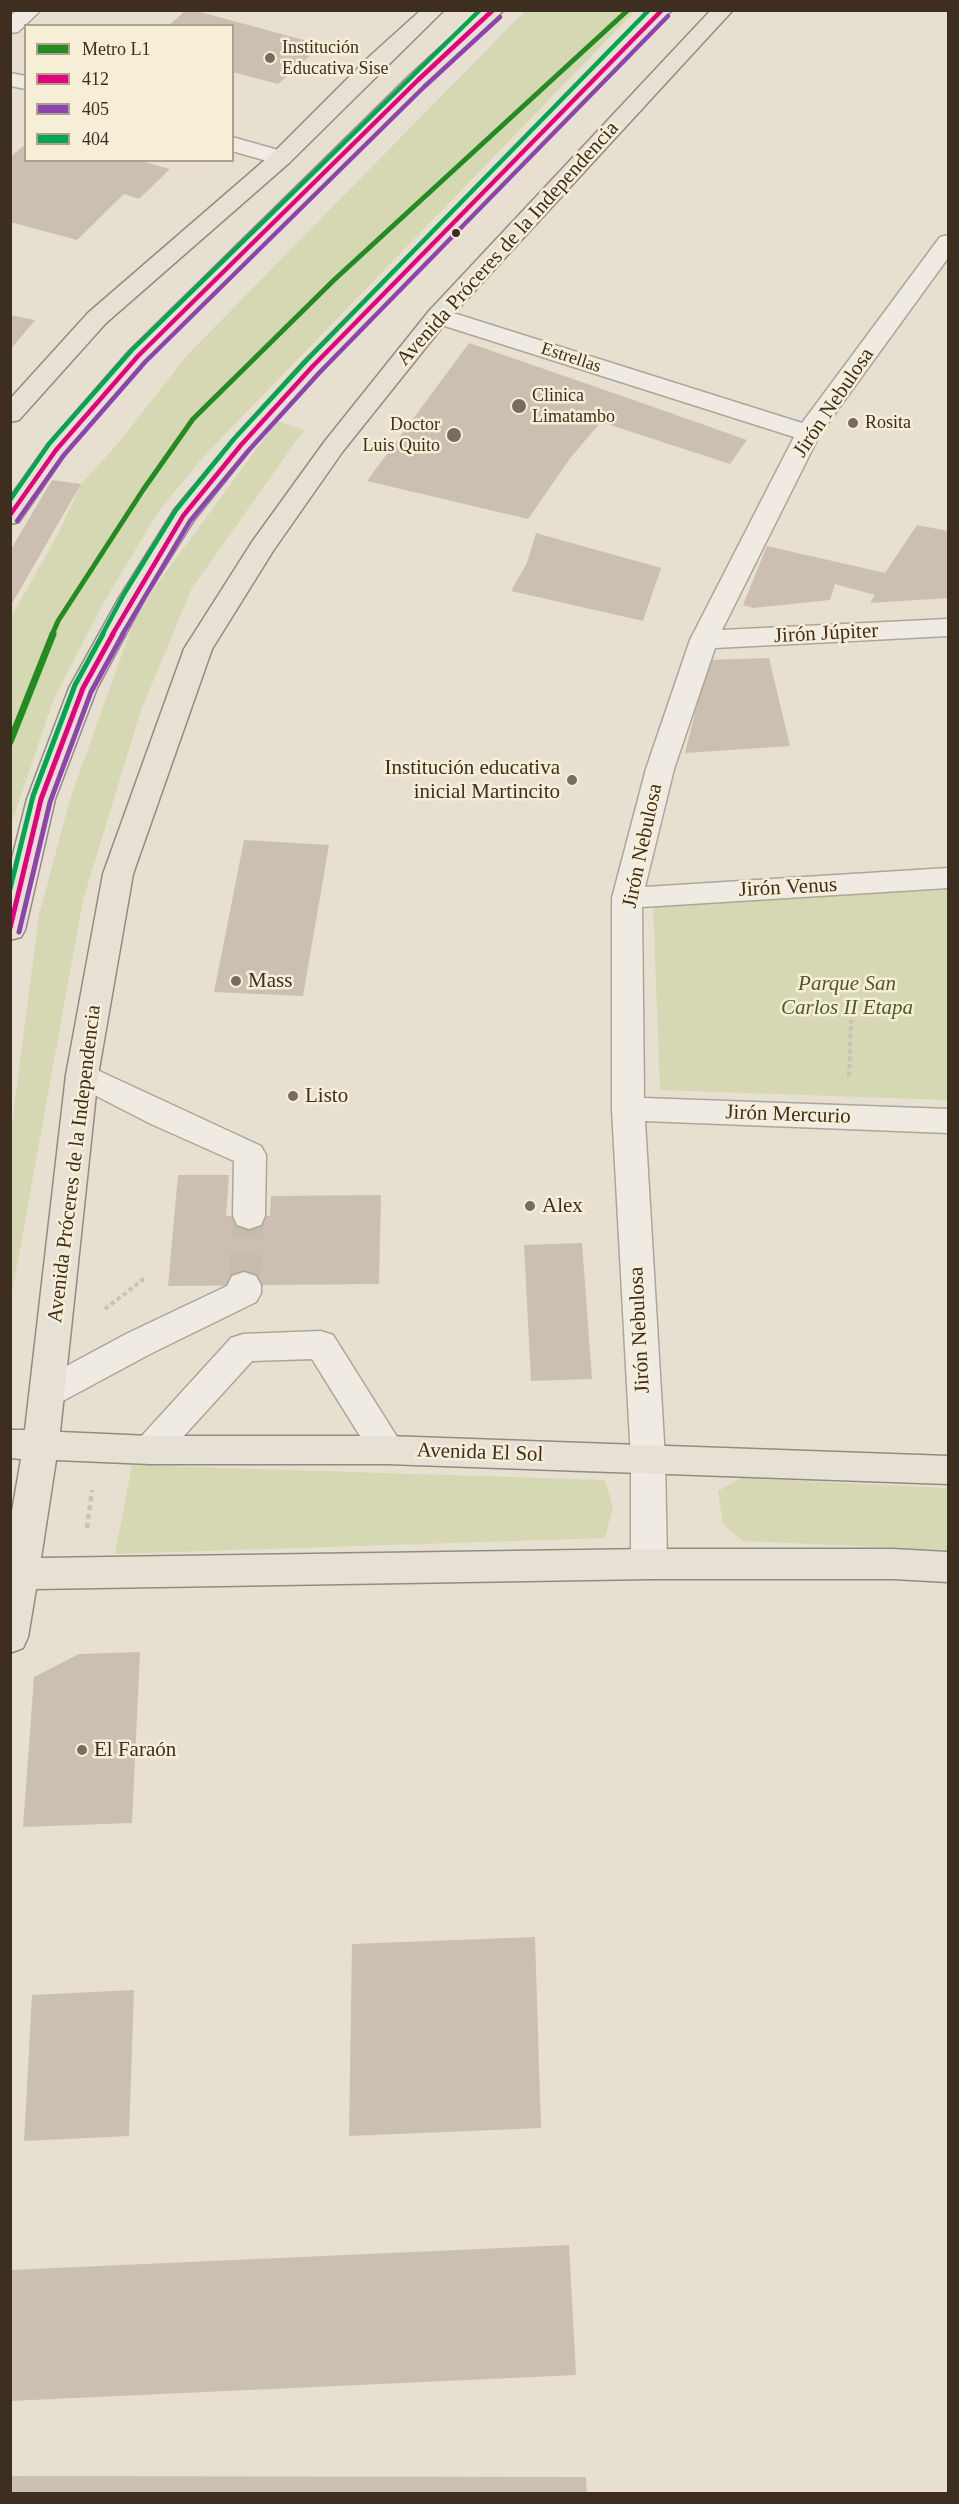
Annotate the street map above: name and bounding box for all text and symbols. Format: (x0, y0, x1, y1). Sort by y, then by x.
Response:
legend (24, 24, 234, 162)
place label: Institución Educativa Sise (282, 37, 388, 80)
text: Metro L1 (82, 39, 150, 59)
marker: Institución Educativa Sise (263, 51, 277, 65)
text: 412 (82, 69, 109, 89)
text: 405 (82, 99, 109, 119)
street label: Avenida Próceres de la Independencia (391, 117, 625, 371)
text: 404 (82, 129, 109, 149)
unlabelled marker (450, 227, 462, 239)
street label: Estrellas (538, 338, 604, 378)
street label: Jirón Nebulosa (788, 343, 880, 463)
place label: Clinica Limatambo (532, 385, 615, 428)
marker: Clinica Limatambo (510, 397, 528, 415)
place label: Rosita (865, 412, 911, 434)
place label: Doctor Luis Quito (362, 414, 440, 456)
marker: Rosita (846, 416, 860, 430)
marker: Doctor Luis Quito (445, 426, 463, 444)
street label: Jirón Júpiter (773, 619, 879, 649)
place label: Institución educativa inicial Martincito (384, 755, 560, 805)
marker: Institución educativa inicial Martincito (565, 773, 579, 787)
street label: Jirón Nebulosa (618, 781, 668, 911)
street label: Jirón Venus (738, 873, 838, 903)
place label: Mass (248, 968, 292, 994)
park label: Parque San Carlos II Etapa (781, 971, 913, 1021)
marker: Mass (229, 974, 243, 988)
street label: Avenida Próceres de la Independencia (43, 1004, 107, 1324)
place label: Listo (305, 1083, 348, 1109)
marker: Listo (286, 1089, 300, 1103)
street label: Jirón Mercurio (725, 1100, 851, 1130)
place label: Alex (542, 1193, 583, 1219)
marker: Alex (523, 1199, 537, 1213)
street label: Jirón Nebulosa (624, 1266, 656, 1394)
street label: Avenida El Sol (416, 1438, 544, 1468)
place label: El Faraón (94, 1737, 176, 1763)
marker: El Faraón (75, 1743, 89, 1757)

